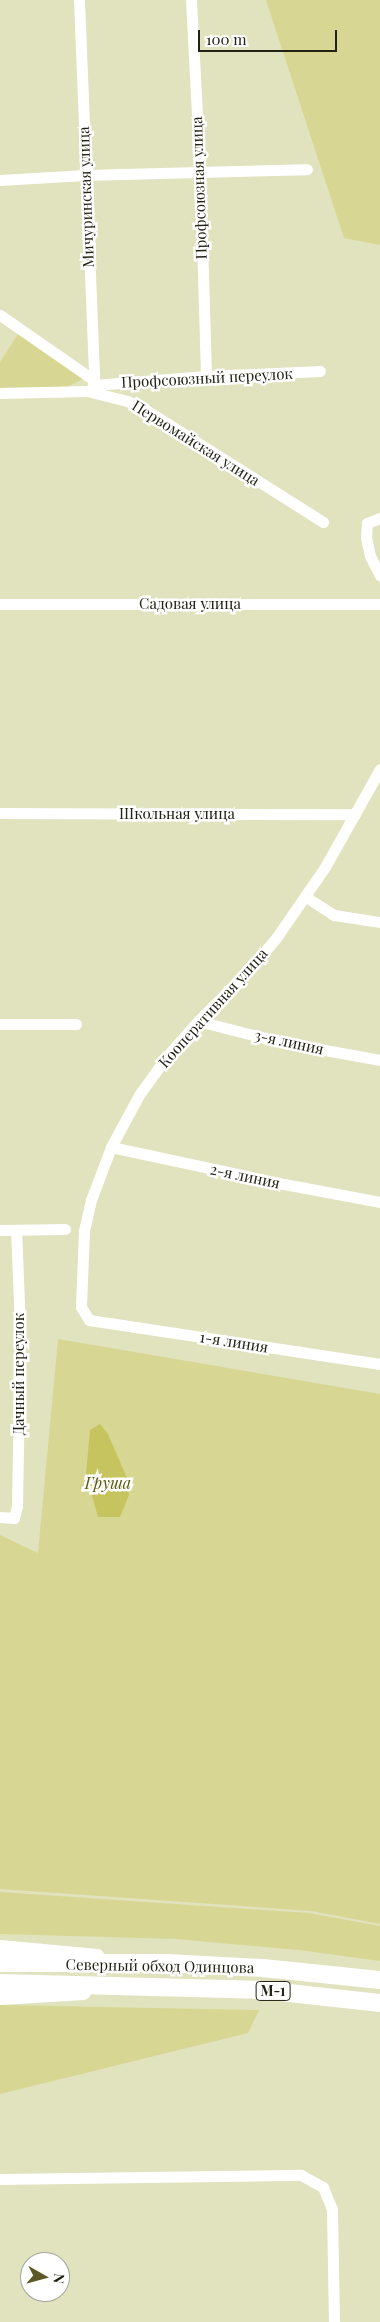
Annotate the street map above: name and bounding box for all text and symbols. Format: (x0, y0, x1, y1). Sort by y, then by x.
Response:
scale bar (200, 20, 339, 52)
text: 100 m (206, 29, 247, 49)
street label: Профсоюзная улица (188, 116, 210, 260)
street label: Мичуринская улица (75, 126, 97, 268)
street label: Профсоюзный переулок (121, 365, 293, 391)
street label: Первомайская улица (129, 396, 263, 490)
street label: Садовая улица (139, 595, 241, 613)
street label: Школьная улица (119, 805, 235, 823)
street label: Кооперативная улица (155, 945, 271, 1071)
street label: 3-я линия (253, 1026, 325, 1058)
street label: 2-я линия (208, 1160, 282, 1192)
street label: Дачный переулок (10, 1313, 28, 1435)
street label: 1-я линия (198, 1328, 270, 1356)
water label: Груша (85, 1473, 131, 1493)
street label: Северный обход Одинцова (66, 1955, 254, 1977)
road number: М-1 (256, 1980, 290, 2002)
north arrow (20, 2252, 70, 2302)
text: N (49, 2273, 69, 2285)

